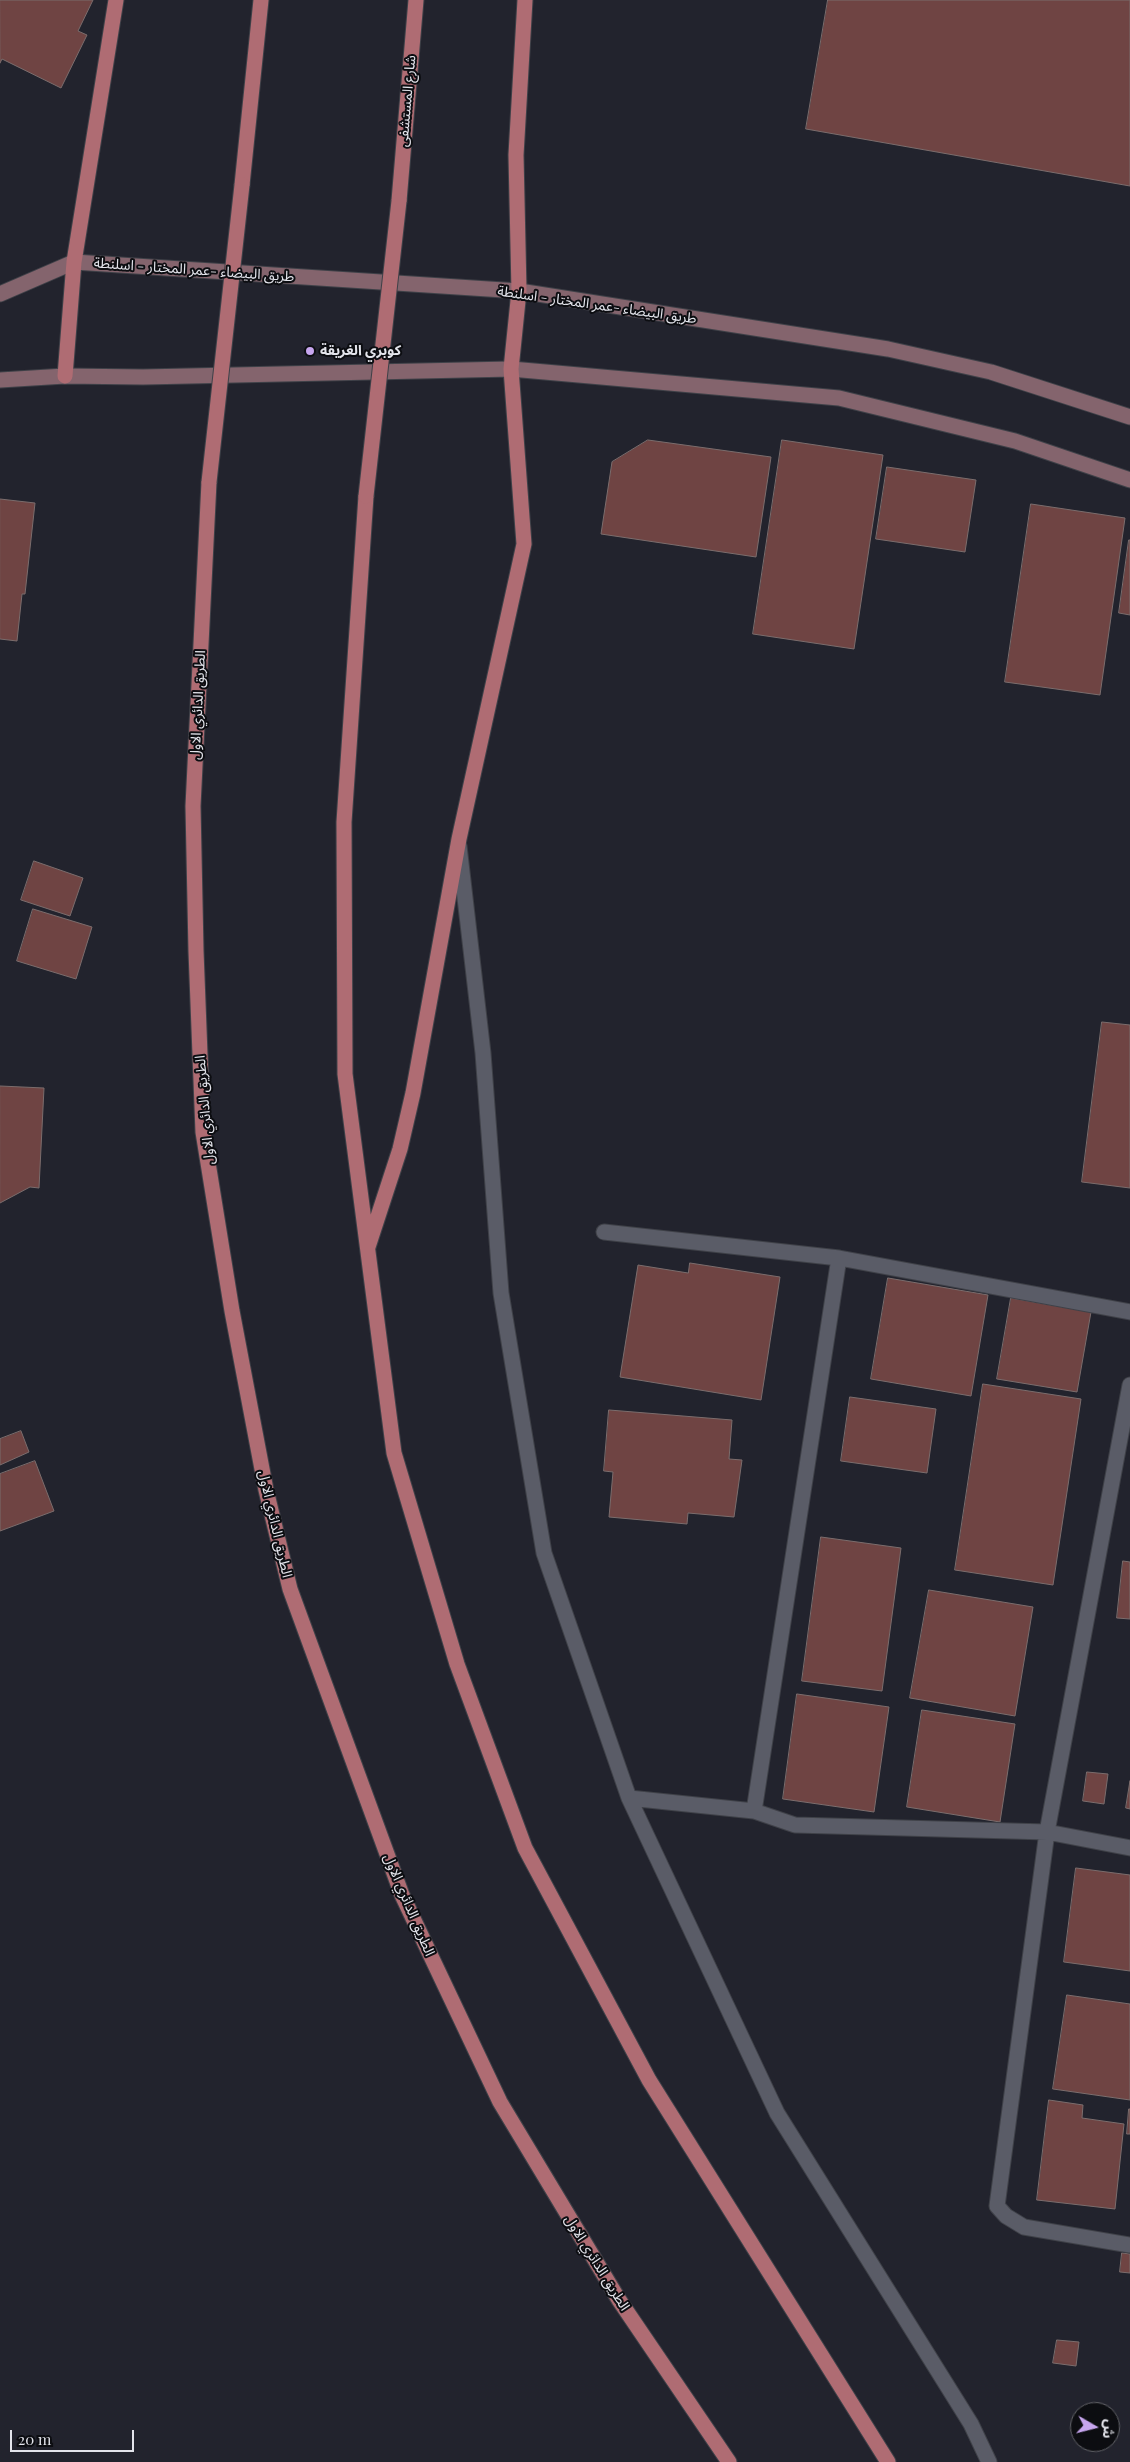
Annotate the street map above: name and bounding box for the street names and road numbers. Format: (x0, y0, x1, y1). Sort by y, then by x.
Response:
street label: شارع المستشفى (395, 54, 419, 148)
street label: طريق البيضاء -عمر المختار - اسلنطة (93, 255, 295, 285)
street label: طريق البيضاء -عمر المختار - اسلنطة (496, 283, 698, 327)
street label: الطريق الدائري الاول (187, 650, 209, 760)
street label: الطريق الدائري الاول (192, 1055, 218, 1165)
street label: الطريق الدائري الاول (254, 1469, 296, 1579)
street label: الطريق الدائري الاول (380, 1851, 438, 1959)
street label: الطريق الدائري الاول (561, 2212, 633, 2314)

